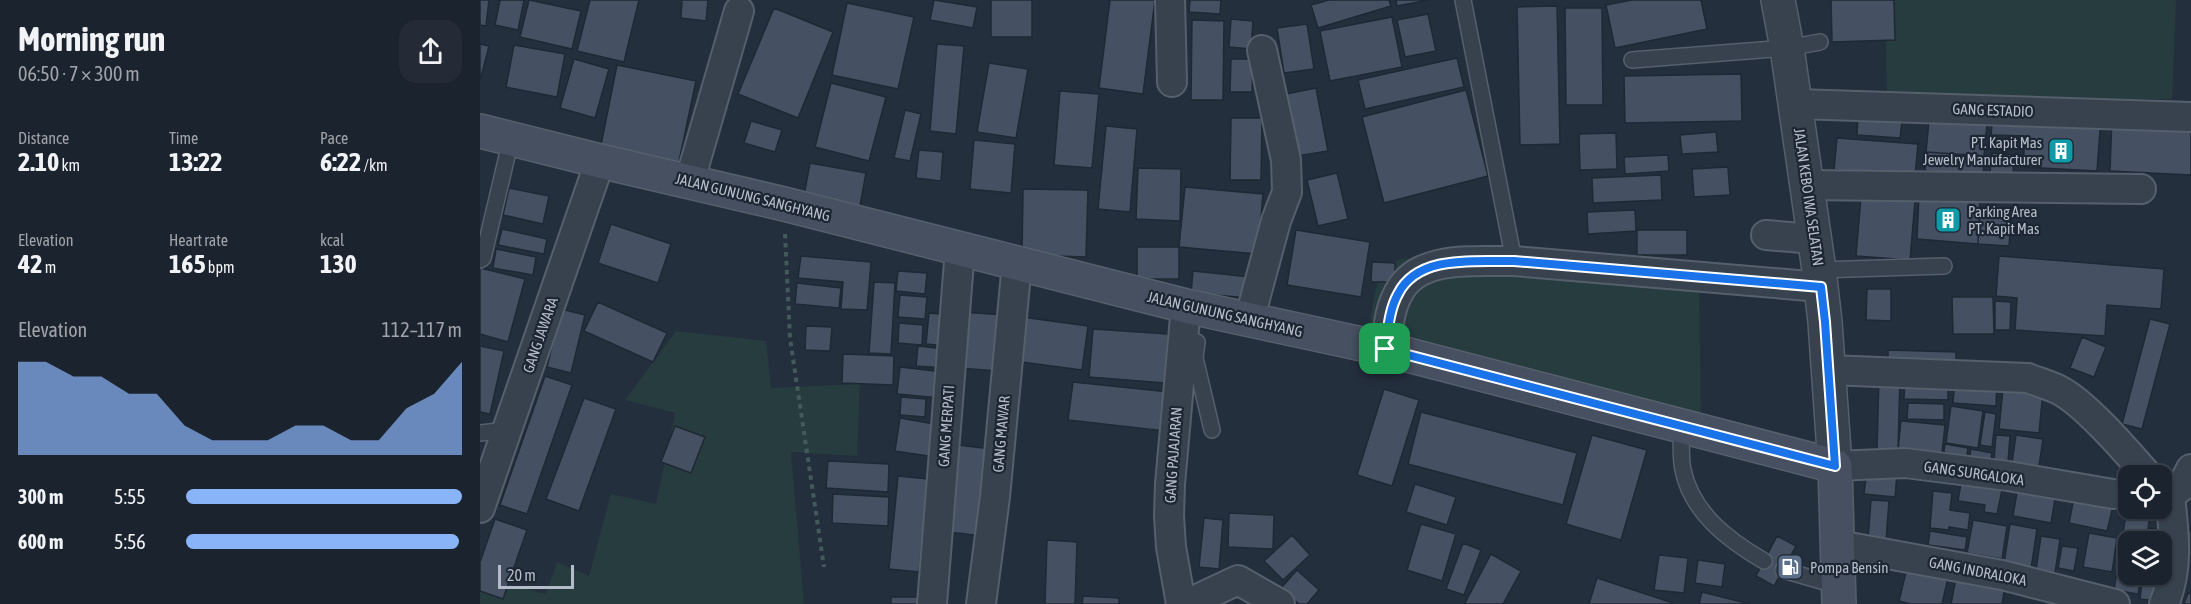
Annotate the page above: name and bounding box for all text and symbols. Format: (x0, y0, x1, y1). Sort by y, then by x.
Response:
text: Morning run (18, 20, 165, 58)
button: share (399, 20, 462, 83)
text: 06:50 · 7 × 300 m (18, 62, 140, 85)
street label: GANG ESTADIO (1952, 100, 2034, 120)
street label: JALAN KEBO IWA SELATAN (1791, 127, 1827, 267)
text: Distance (18, 129, 69, 147)
text: Time (169, 129, 198, 147)
text: Pace (320, 129, 348, 147)
place label: PT. Kapit Mas Jewelry Manufacturer (1923, 134, 2043, 168)
building icon: PT. Kapit Mas Jewelry Manufacturer (2046, 136, 2076, 166)
text: 2.10 (18, 147, 59, 177)
text: 13:22 (169, 147, 223, 177)
text: 6:22 (320, 147, 361, 177)
text: km (59, 156, 80, 174)
text: /km (361, 156, 387, 174)
street label: JALAN GUNUNG SANGHYANG (674, 170, 832, 224)
place label: Parking Area PT. Kapit Mas (1968, 203, 2039, 237)
building icon: Parking Area PT. Kapit Mas (1933, 205, 1963, 235)
text: Elevation (18, 231, 73, 249)
text: Heart rate (169, 231, 228, 249)
text: kcal (320, 231, 344, 249)
text: 42 (18, 249, 42, 279)
text: 165 (169, 249, 206, 279)
text: 130 (320, 249, 357, 279)
text: m (42, 258, 56, 276)
text: bpm (206, 258, 235, 276)
street label: JALAN GUNUNG SANGHYANG (1146, 288, 1304, 340)
street label: GANG JAWARA (519, 294, 561, 375)
text: Elevation (18, 318, 87, 341)
text: 112–117 m (381, 318, 462, 341)
pin (1359, 323, 1410, 374)
icon: arrive (1368, 332, 1401, 365)
street label: GANG MERPATI (935, 384, 957, 468)
street label: GANG MAWAR (989, 395, 1013, 473)
street label: GANG PAJAJARAN (1161, 406, 1185, 504)
street label: GANG SURGALOKA (1923, 458, 2026, 489)
map controls (2118, 465, 2172, 585)
button: locate (2118, 465, 2172, 519)
text: 300 m (18, 485, 63, 508)
text: 5:55 (114, 485, 146, 508)
text: 600 m (18, 530, 63, 553)
text: 5:56 (114, 530, 146, 553)
button: layers (2118, 531, 2172, 585)
fuel station icon: Pompa Bensin (1775, 552, 1805, 582)
street label: GANG INDRALOKA (1928, 553, 2029, 589)
place label: Pompa Bensin (1810, 559, 1888, 576)
scale bar (498, 562, 574, 590)
text: 20 m (507, 566, 536, 584)

